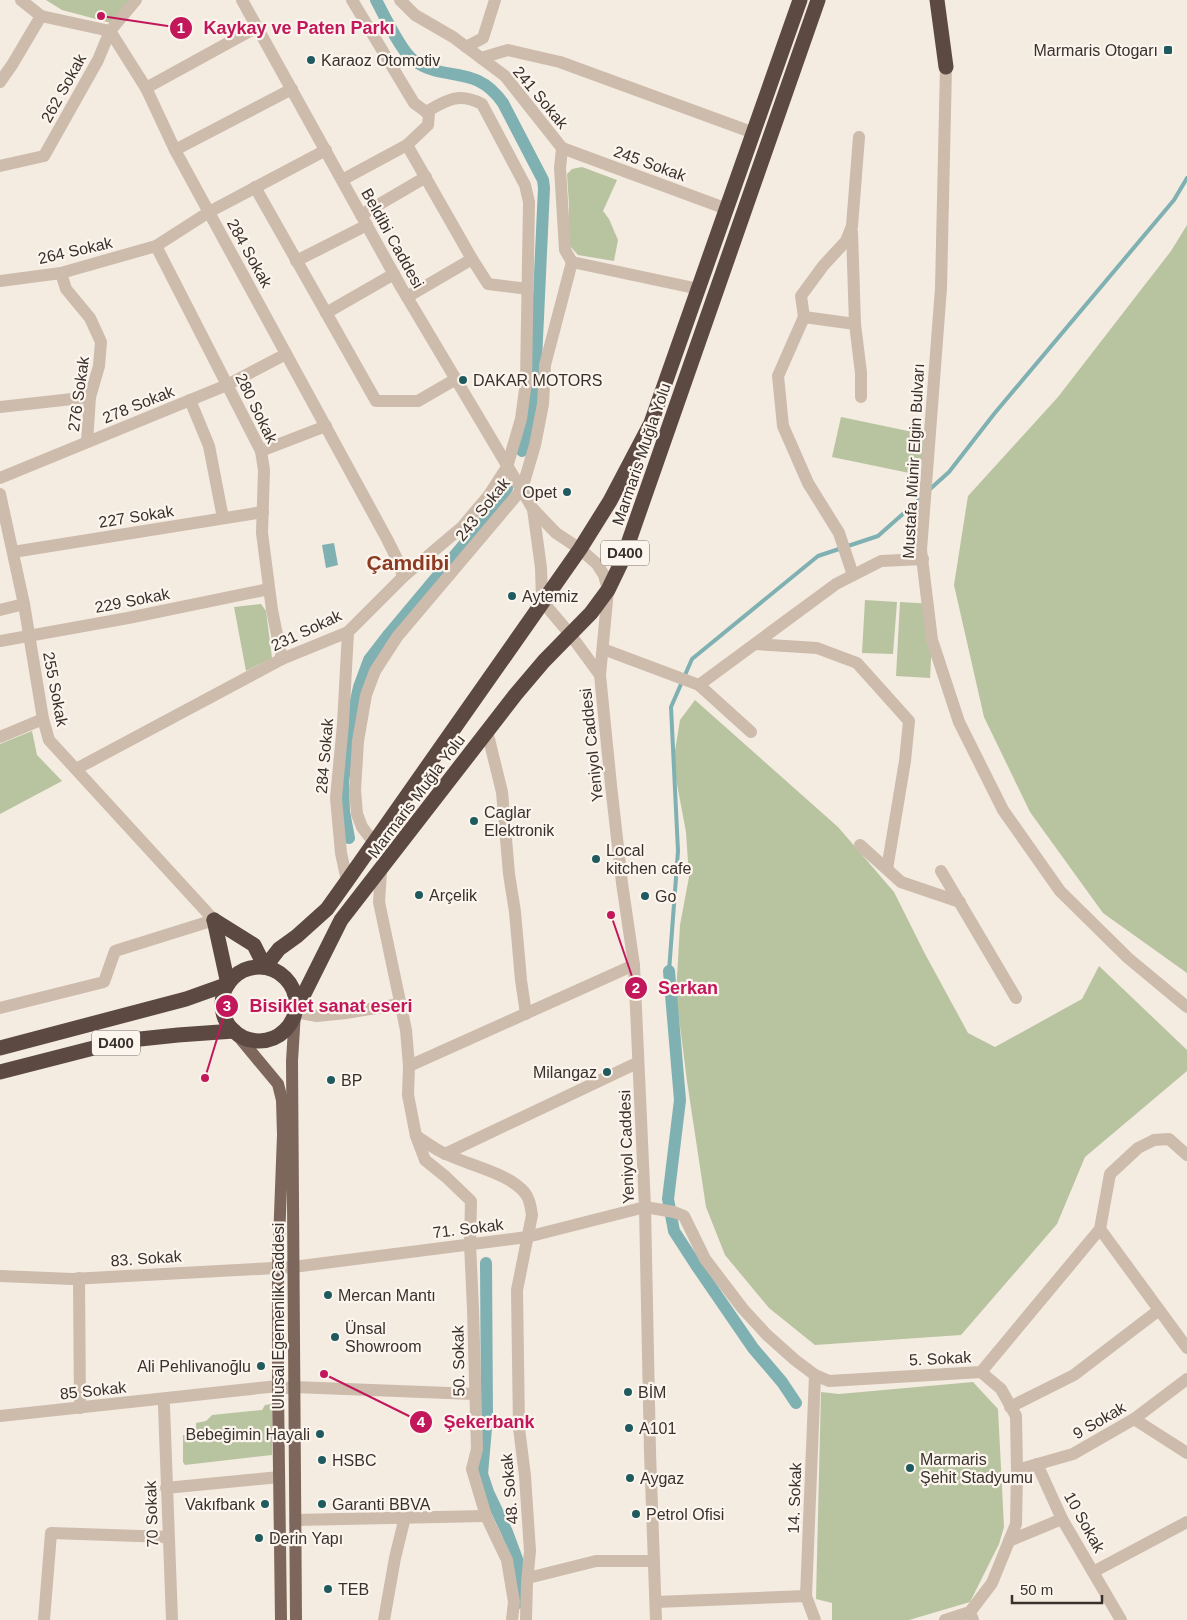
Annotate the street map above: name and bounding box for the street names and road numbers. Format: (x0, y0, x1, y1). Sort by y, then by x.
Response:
street label: 262 Sokak (38, 50, 90, 125)
street label: 241 Sokak (510, 63, 572, 133)
street label: 245 Sokak (611, 143, 689, 185)
street label: Beldibi Caddesi (358, 185, 427, 291)
street label: 284 Sokak (224, 216, 276, 291)
street label: 264 Sokak (36, 233, 115, 267)
street label: 276 Sokak (65, 354, 92, 433)
street label: Mustafa Münir Elgin Bulvarı (900, 363, 927, 559)
street label: 280 Sokak (232, 371, 281, 447)
street label: Marmaris Muğla Yolu (609, 381, 674, 528)
street label: 278 Sokak (100, 382, 177, 427)
street label: 243 Sokak (452, 474, 513, 544)
street label: 227 Sokak (97, 502, 176, 531)
road number: D400 (601, 540, 649, 566)
street label: 229 Sokak (93, 585, 172, 616)
street label: 231 Sokak (268, 606, 345, 654)
street label: 255 Sokak (40, 650, 71, 729)
street label: Yeniyol Caddesi (577, 687, 606, 803)
street label: 284 Sokak (313, 717, 336, 794)
street label: Marmaris Muğla Yolu (365, 732, 468, 861)
road number: D400 (92, 1030, 140, 1056)
street label: Yeniyol Caddesi (616, 1090, 637, 1204)
street label: 71. Sokak (432, 1216, 505, 1241)
street label: Ulusal Egemenlik Caddesi (270, 1223, 287, 1409)
street label: 83. Sokak (110, 1247, 183, 1269)
street label: 50. Sokak (449, 1324, 468, 1397)
street label: 5. Sokak (908, 1348, 973, 1369)
street label: 85 Sokak (59, 1378, 128, 1402)
street label: 9 Sokak (1070, 1398, 1129, 1442)
street label: 48. Sokak (498, 1452, 521, 1525)
street label: 14. Sokak (785, 1461, 804, 1534)
street label: 70 Sokak (142, 1479, 161, 1548)
street label: 10 Sokak (1061, 1489, 1109, 1556)

